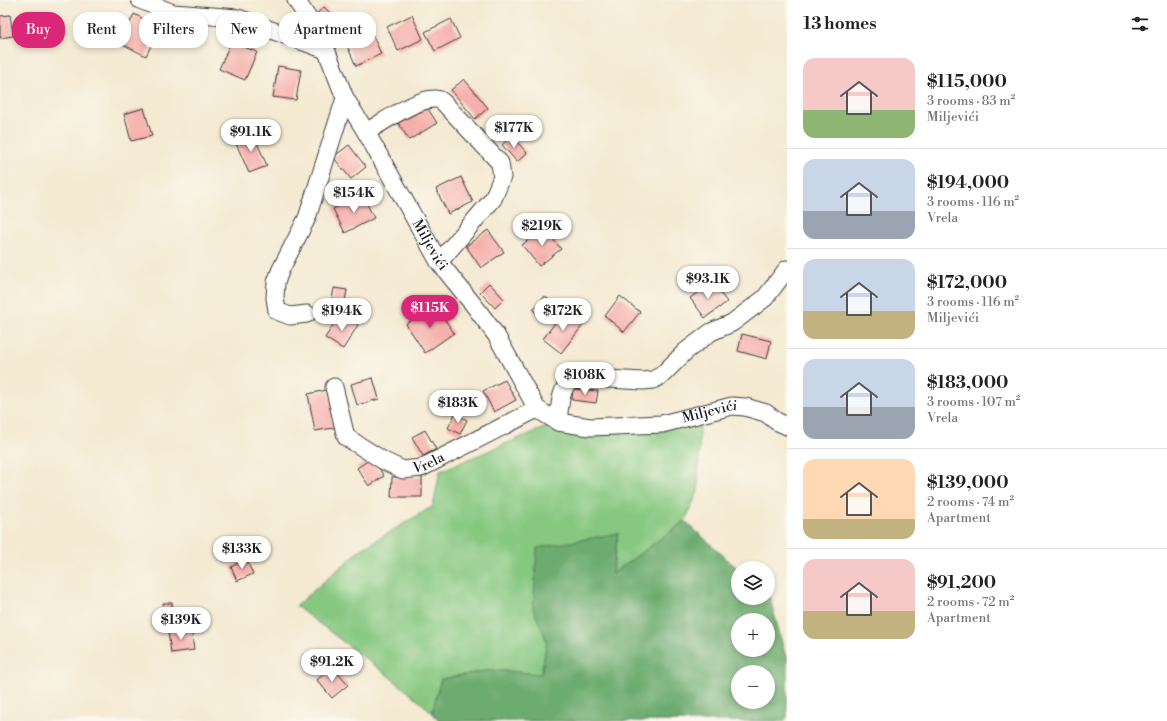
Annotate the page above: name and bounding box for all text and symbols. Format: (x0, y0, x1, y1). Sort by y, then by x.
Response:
chip: Buy (12, 12, 65, 48)
chip: Rent (73, 12, 131, 48)
chip: Filters (139, 12, 208, 48)
chip: New (216, 12, 271, 48)
chip: Apartment (279, 12, 376, 48)
text: 13 homes (803, 13, 877, 35)
icon: filters (1129, 13, 1151, 35)
text: $115,000 (927, 71, 1007, 93)
icon: home (835, 74, 883, 122)
text: 3 rooms · 83 m² (927, 93, 1015, 109)
text: Miljevići (927, 109, 979, 125)
pin: $177K (486, 115, 542, 149)
pin: $91.1K (218, 119, 284, 153)
text: $177K (495, 120, 533, 136)
text: $91.1K (230, 124, 272, 140)
text: $194,000 (927, 172, 1009, 194)
icon: home (835, 175, 883, 223)
pin: $154K (326, 180, 382, 214)
text: $154K (333, 185, 375, 201)
text: 3 rooms · 116 m² (927, 194, 1019, 210)
text: Vrela (927, 210, 958, 226)
pin: $219K (514, 213, 570, 247)
street label: Miljevići (408, 216, 452, 275)
text: $219K (522, 218, 562, 234)
pin: $93.1K (675, 266, 741, 300)
text: $93.1K (686, 271, 730, 287)
text: $172,000 (927, 272, 1007, 294)
icon: home (835, 275, 883, 323)
text: 3 rooms · 116 m² (927, 294, 1019, 310)
pin: $115K (402, 295, 458, 329)
pin: $194K (314, 298, 370, 332)
pin: $172K (535, 298, 591, 332)
text: $115K (410, 300, 450, 316)
text: $194K (321, 303, 363, 319)
text: $172K (543, 303, 583, 319)
text: Miljevići (927, 310, 979, 326)
pin: $108K (557, 362, 613, 396)
text: $108K (564, 367, 606, 383)
text: $183,000 (927, 372, 1008, 394)
icon: home (835, 375, 883, 423)
pin: $183K (430, 390, 486, 424)
text: 3 rooms · 107 m² (927, 394, 1020, 410)
text: $183K (438, 395, 478, 411)
street label: Miljevići (680, 397, 738, 427)
text: Vrela (927, 410, 958, 426)
street label: Vrela (411, 448, 448, 478)
text: $139,000 (927, 472, 1009, 494)
icon: home (835, 475, 883, 523)
text: 2 rooms · 74 m² (927, 494, 1014, 510)
text: Apartment (927, 510, 991, 526)
pin: $133K (214, 536, 270, 570)
text: $133K (222, 541, 262, 557)
map controls (731, 561, 775, 709)
button: layers (731, 561, 775, 605)
text: $91,200 (927, 572, 996, 594)
icon: home (835, 575, 883, 623)
text: 2 rooms · 72 m² (927, 594, 1014, 610)
pin: $139K (153, 607, 209, 641)
text: Apartment (927, 610, 991, 626)
text: $139K (161, 612, 201, 628)
button: + (731, 613, 775, 657)
pin: $91.2K (299, 649, 365, 683)
text: $91.2K (310, 654, 354, 670)
button: − (731, 665, 775, 709)

